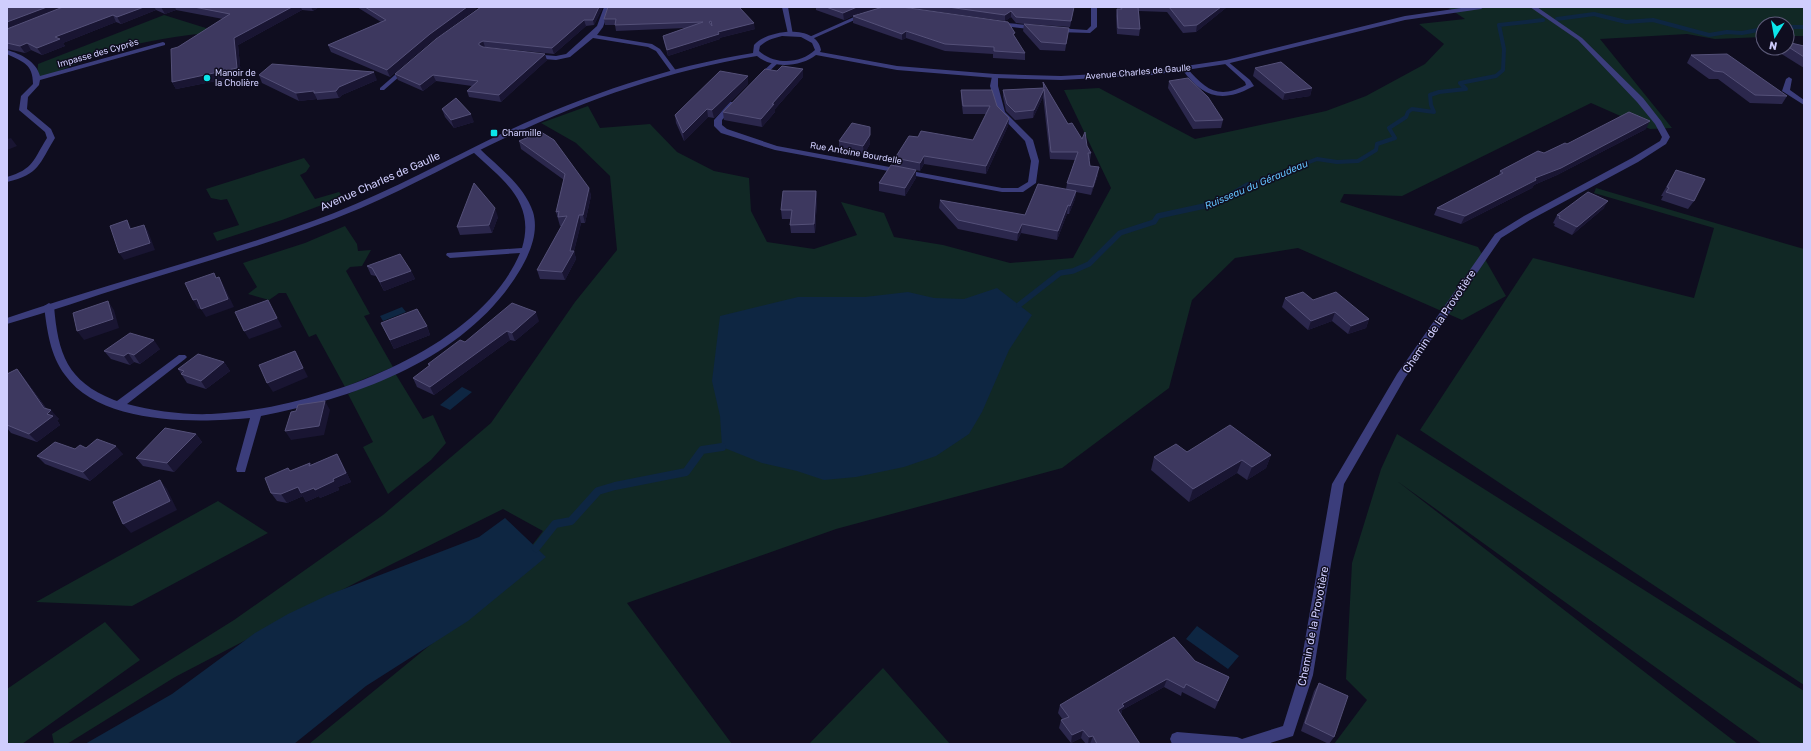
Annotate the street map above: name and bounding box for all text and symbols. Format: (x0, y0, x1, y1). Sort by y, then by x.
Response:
north arrow (1755, 16, 1795, 56)
street label: Impasse des Cyprès (56, 37, 140, 69)
text: N (1768, 38, 1778, 52)
street label: Avenue Charles de Gaulle (1085, 62, 1191, 82)
place label: Manoir de la Cholière (215, 68, 259, 88)
marker: Manoir de la Cholière (202, 73, 212, 83)
marker: Charmille (489, 128, 499, 138)
place label: Charmille (502, 128, 541, 138)
street label: Rue Antoine Bourdelle (809, 140, 903, 166)
street label: Avenue Charles de Gaulle (318, 149, 442, 214)
water label: Ruisseau du Géraudeau (1203, 158, 1310, 212)
street label: Chemin de la Provotière (1400, 267, 1479, 375)
street label: Chemin de la Provotière (1296, 565, 1331, 687)

